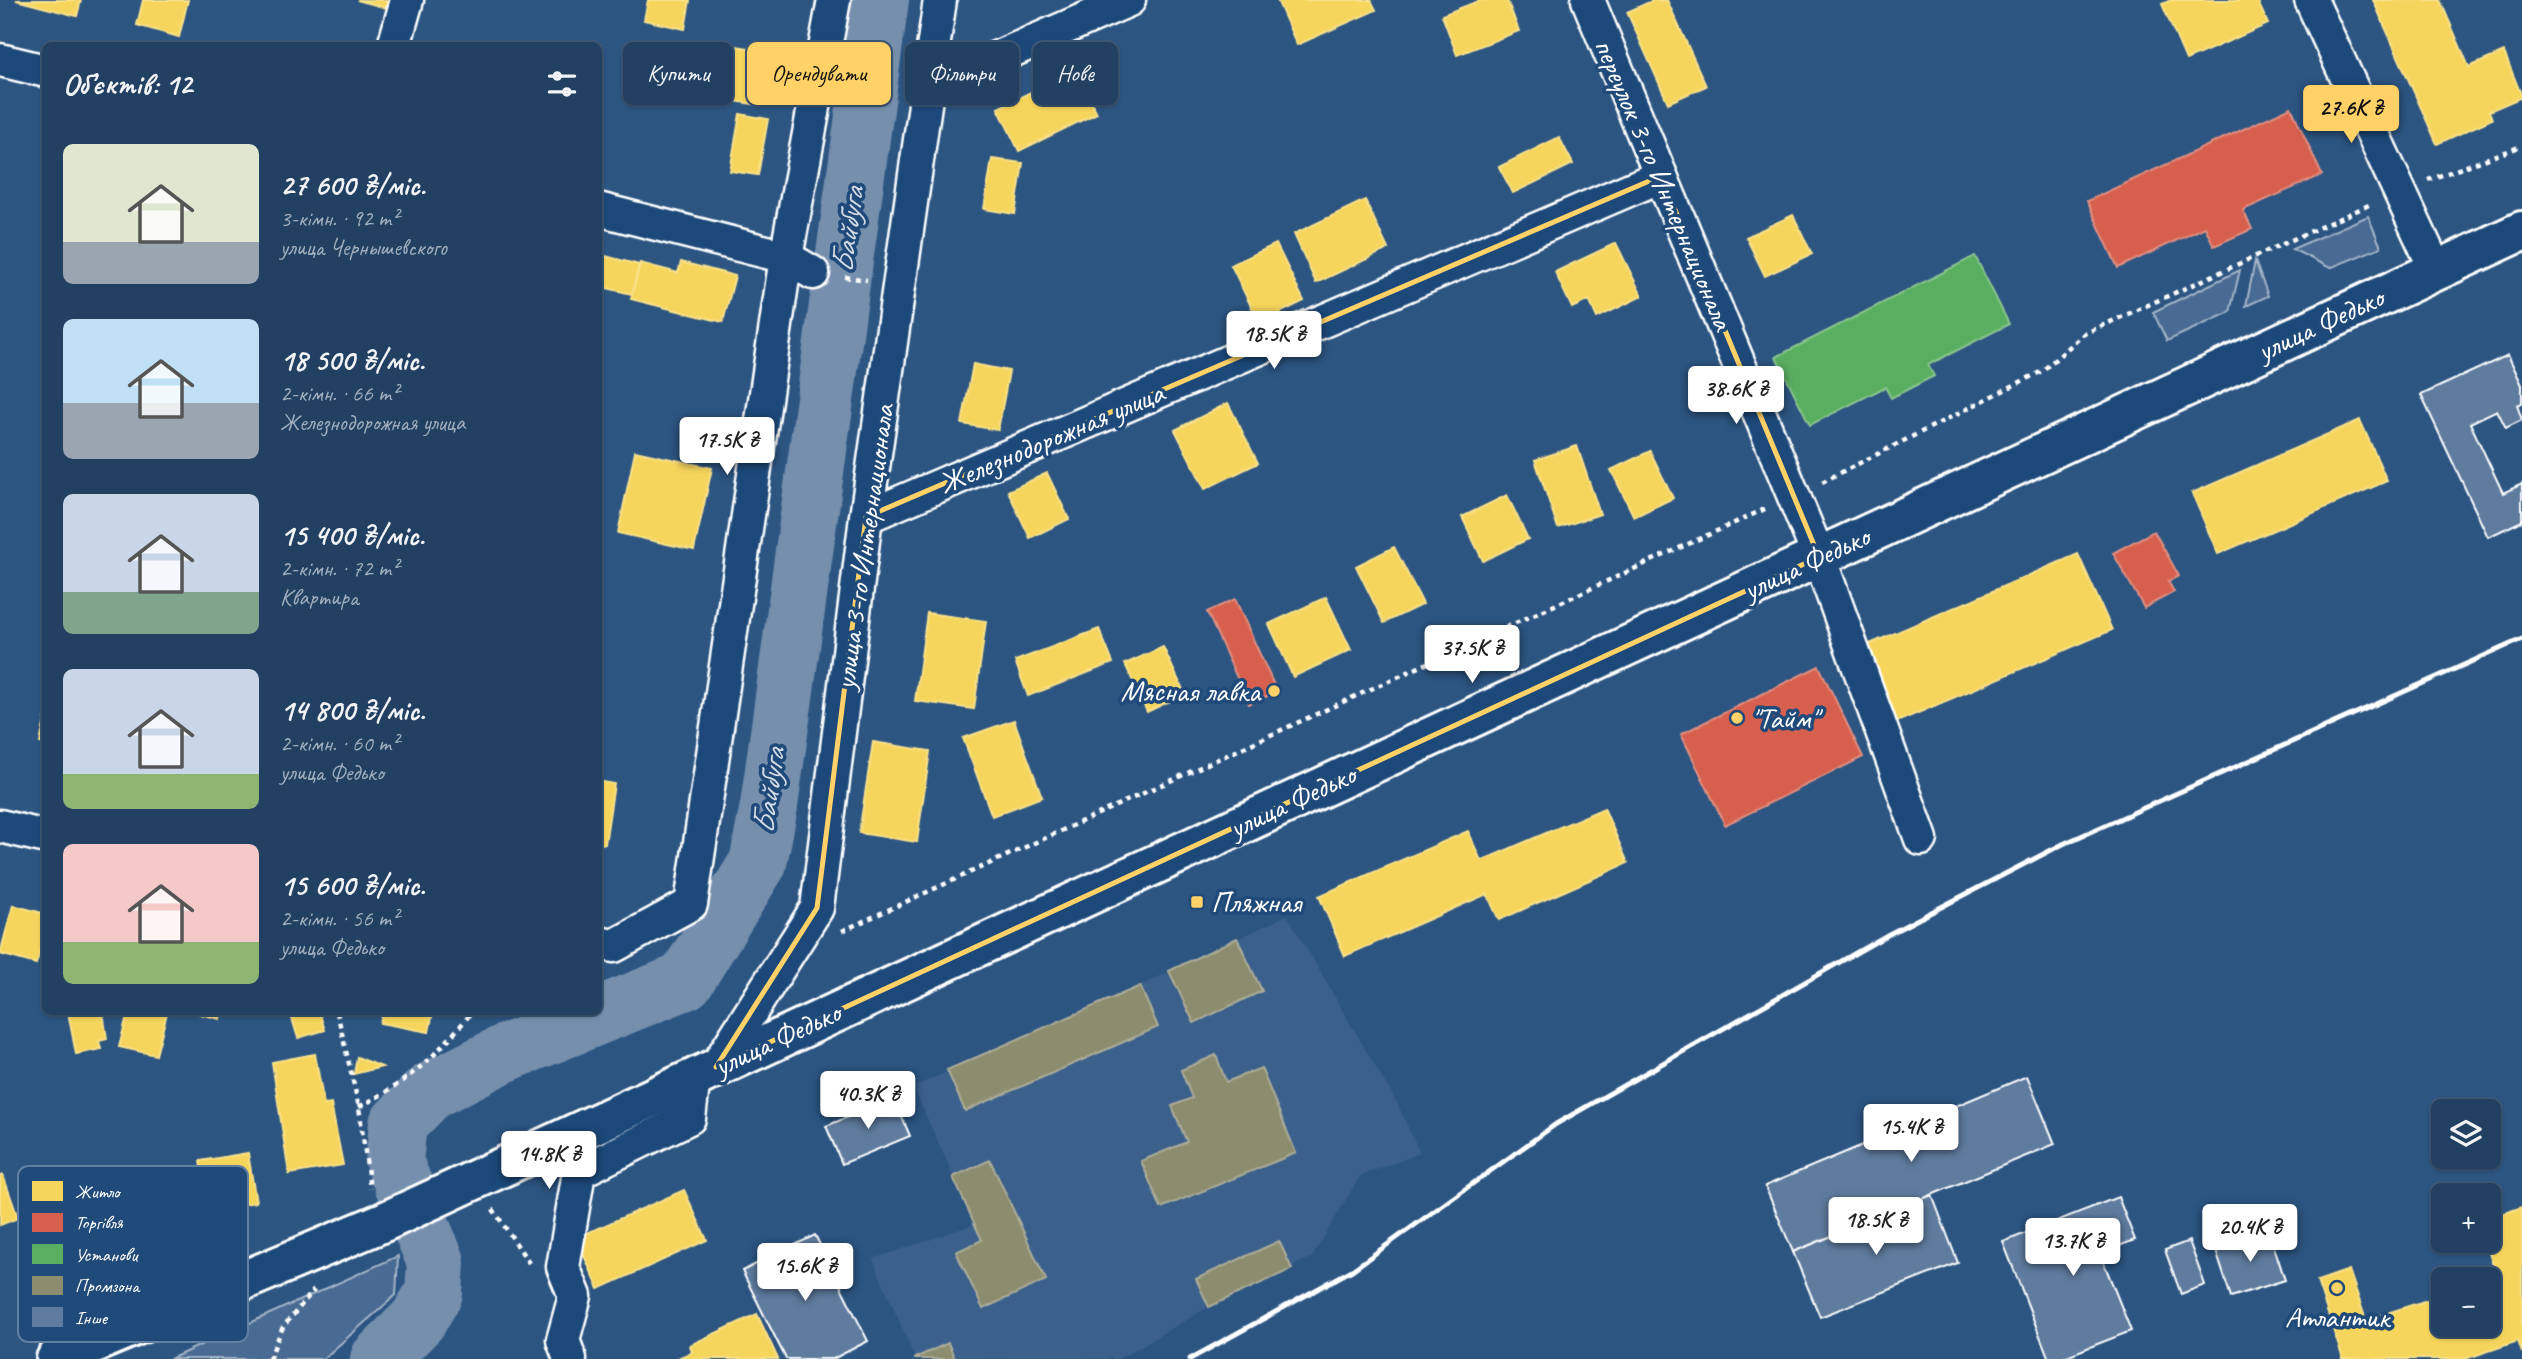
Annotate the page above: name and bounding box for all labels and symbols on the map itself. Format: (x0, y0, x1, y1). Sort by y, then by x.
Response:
street label: переулок 3-го Интернационала (1585, 33, 1743, 337)
pin: 27.6K ₴ (2286, 86, 2416, 145)
water label: Байбуга (821, 182, 874, 275)
street label: улица Федько (2249, 277, 2392, 371)
pin: 18.5K ₴ (1209, 312, 1339, 371)
pin: 38.6K ₴ (1671, 366, 1801, 426)
street label: Железнодорожная улица (933, 373, 1171, 503)
street label: улица 3-го Интернационала (825, 400, 903, 694)
pin: 17.5K ₴ (662, 418, 792, 477)
street label: улица Федько (1735, 516, 1878, 610)
pin: 37.5K ₴ (1407, 626, 1537, 685)
place label: Мясная лавка (1120, 672, 1262, 710)
marker: Мясная лавка (1266, 683, 1282, 699)
place label: "Тайм" (1751, 699, 1823, 737)
marker: "Тайм" (1729, 710, 1745, 726)
water label: Байбуга (742, 743, 795, 836)
street label: улица Федько (1221, 754, 1364, 848)
place label: Пляжная (1211, 883, 1304, 921)
marker: Пляжная (1189, 894, 1205, 910)
street label: улица Федько (706, 992, 849, 1086)
pin: 40.3K ₴ (803, 1072, 933, 1131)
pin: 15.4K ₴ (1846, 1104, 1976, 1164)
pin: 14.8K ₴ (484, 1132, 614, 1191)
legend (18, 1166, 248, 1342)
text: Житло (75, 1180, 122, 1204)
pin: 18.5K ₴ (1811, 1198, 1941, 1257)
pin: 20.4K ₴ (2185, 1204, 2315, 1264)
text: Торгівля (75, 1211, 124, 1235)
pin: 13.7K ₴ (2008, 1218, 2138, 1278)
text: Установи (75, 1243, 139, 1267)
pin: 15.6K ₴ (740, 1244, 870, 1303)
text: Промзона (75, 1274, 141, 1298)
marker: Атлантик (2329, 1280, 2345, 1296)
place label: Атлантик (2285, 1298, 2391, 1336)
text: Інше (75, 1306, 109, 1330)

